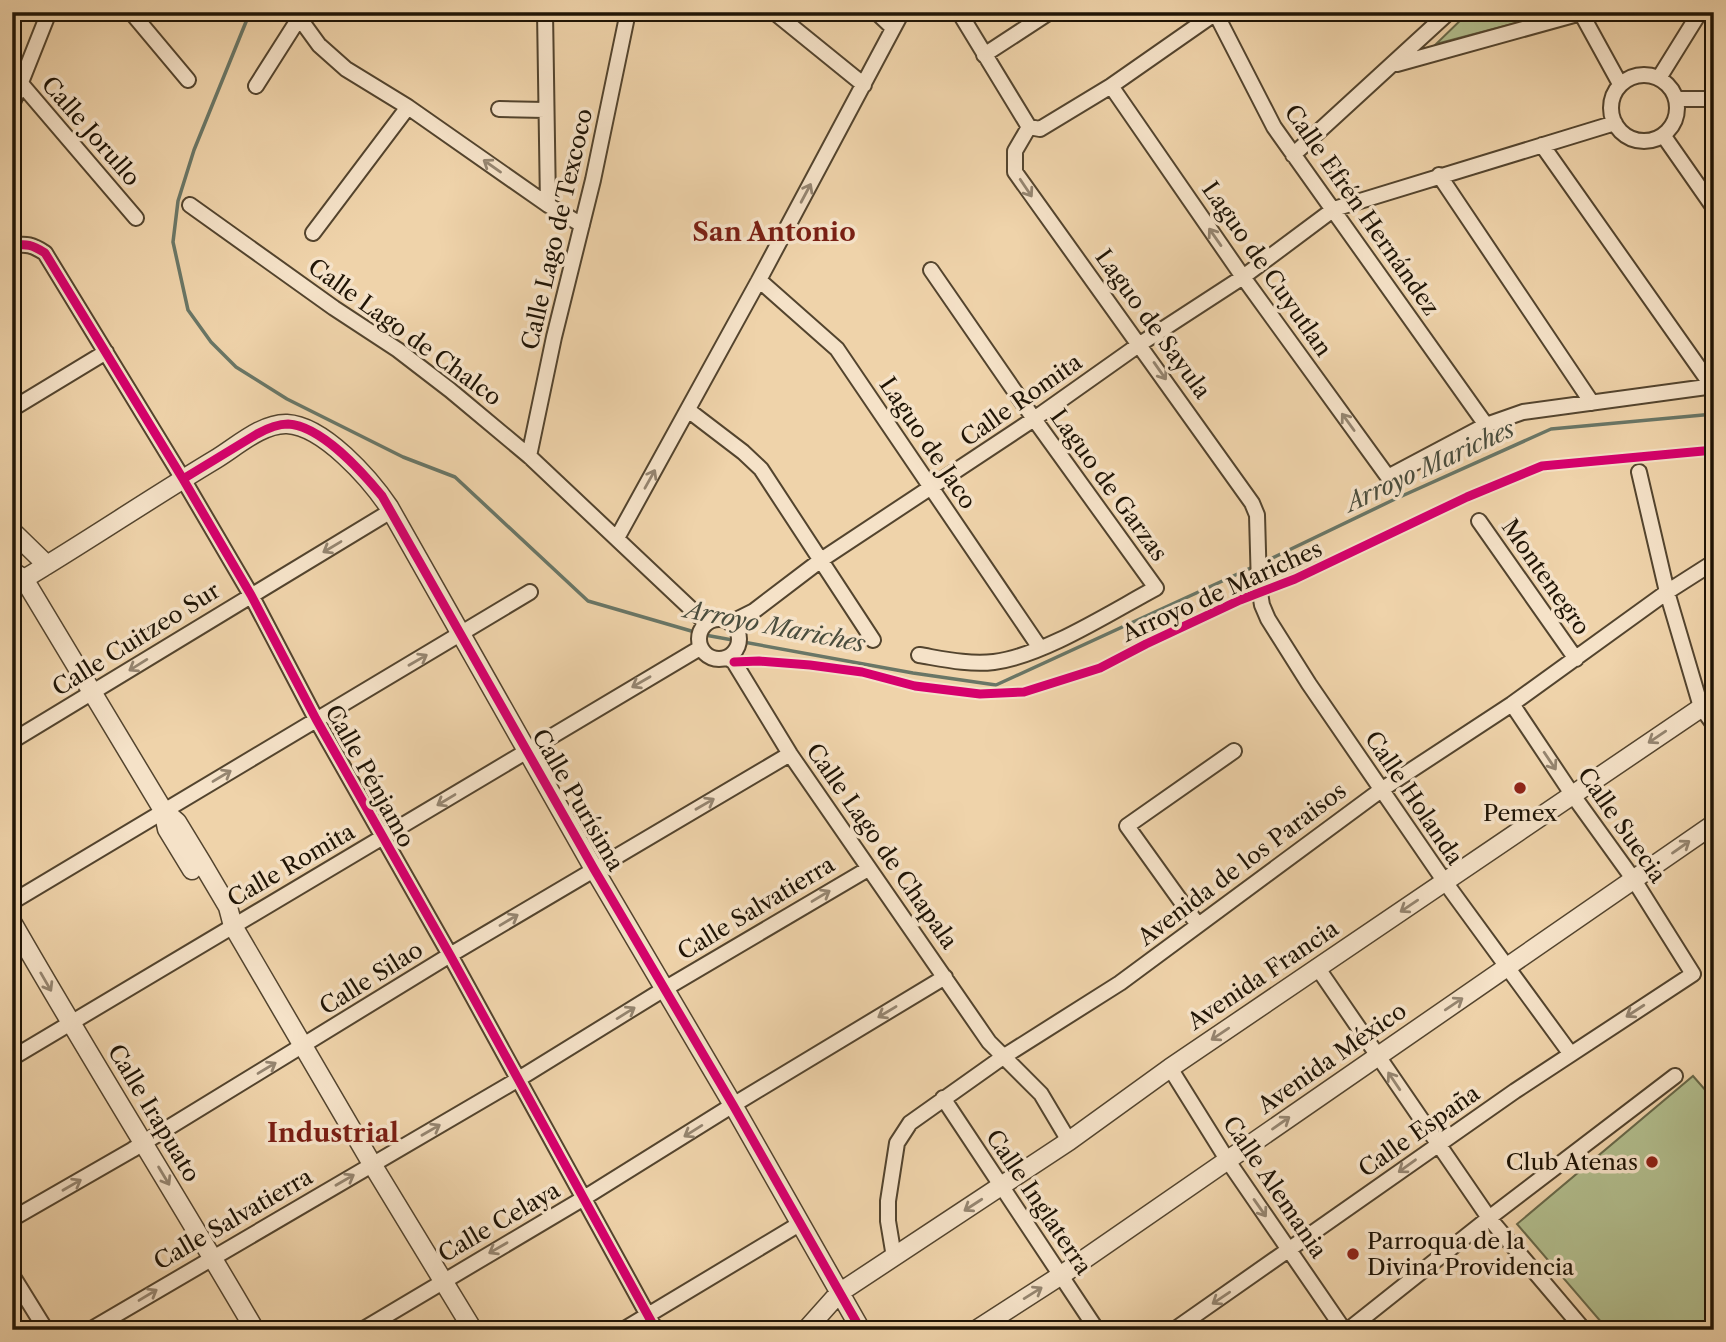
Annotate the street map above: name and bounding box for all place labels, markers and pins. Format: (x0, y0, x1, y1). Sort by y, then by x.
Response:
marker: Pemex (1512, 780, 1528, 796)
place label: Pemex (1483, 799, 1558, 827)
place label: Club Atenas (1506, 1148, 1638, 1176)
marker: Club Atenas (1644, 1154, 1660, 1170)
place label: Parroqua de la Divina Providencia (1367, 1227, 1575, 1281)
marker: Parroqua de la Divina Providencia (1345, 1246, 1361, 1262)

